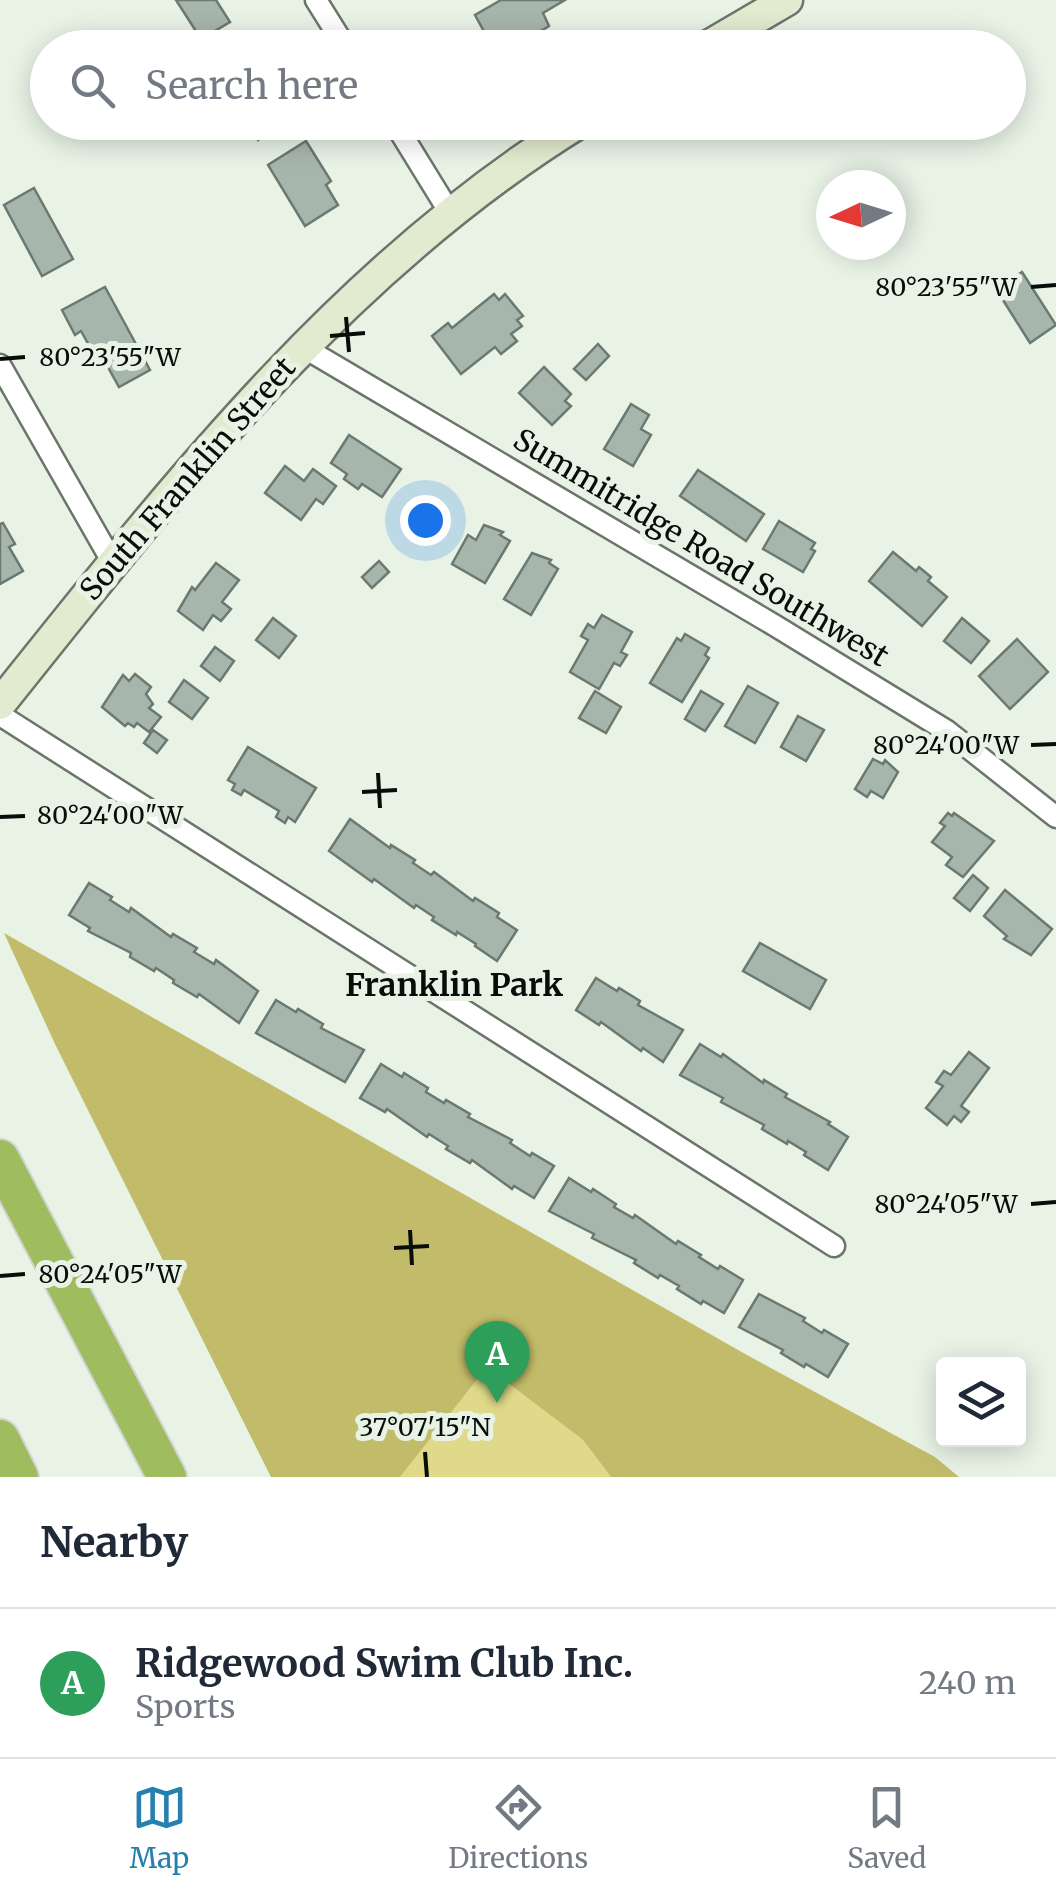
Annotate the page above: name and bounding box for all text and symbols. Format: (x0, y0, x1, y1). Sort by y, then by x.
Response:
search box (30, 30, 1026, 140)
icon: search (65, 58, 120, 113)
text: Search here (145, 62, 358, 109)
north arrow (816, 170, 906, 260)
text: 80°23'55"W (875, 271, 1018, 303)
text: 80°23'55"W (39, 341, 182, 373)
street label: South Franklin Street (71, 349, 304, 608)
street label: Summitridge Road Southwest (507, 420, 896, 675)
your location (400, 495, 451, 546)
text: 80°24'00"W (873, 729, 1020, 761)
text: 80°24'00"W (37, 799, 184, 831)
district label: Franklin Park (345, 965, 563, 1005)
text: 80°24'05"W (875, 1188, 1019, 1220)
text: 80°24'05"W (39, 1258, 183, 1290)
pin: A (464, 1320, 530, 1403)
map controls (936, 1357, 1026, 1447)
button: layers (936, 1357, 1026, 1447)
text: 37°07'15"N (359, 1411, 491, 1443)
text: Nearby (40, 1516, 188, 1568)
text: Ridgewood Swim Club Inc. (135, 1640, 633, 1687)
text: A (61, 1663, 84, 1703)
text: 240 m (919, 1663, 1016, 1703)
text: Sports (135, 1687, 235, 1727)
tab: Map (129, 1780, 189, 1876)
tab: Directions (448, 1780, 588, 1876)
tab: Saved (847, 1780, 926, 1876)

